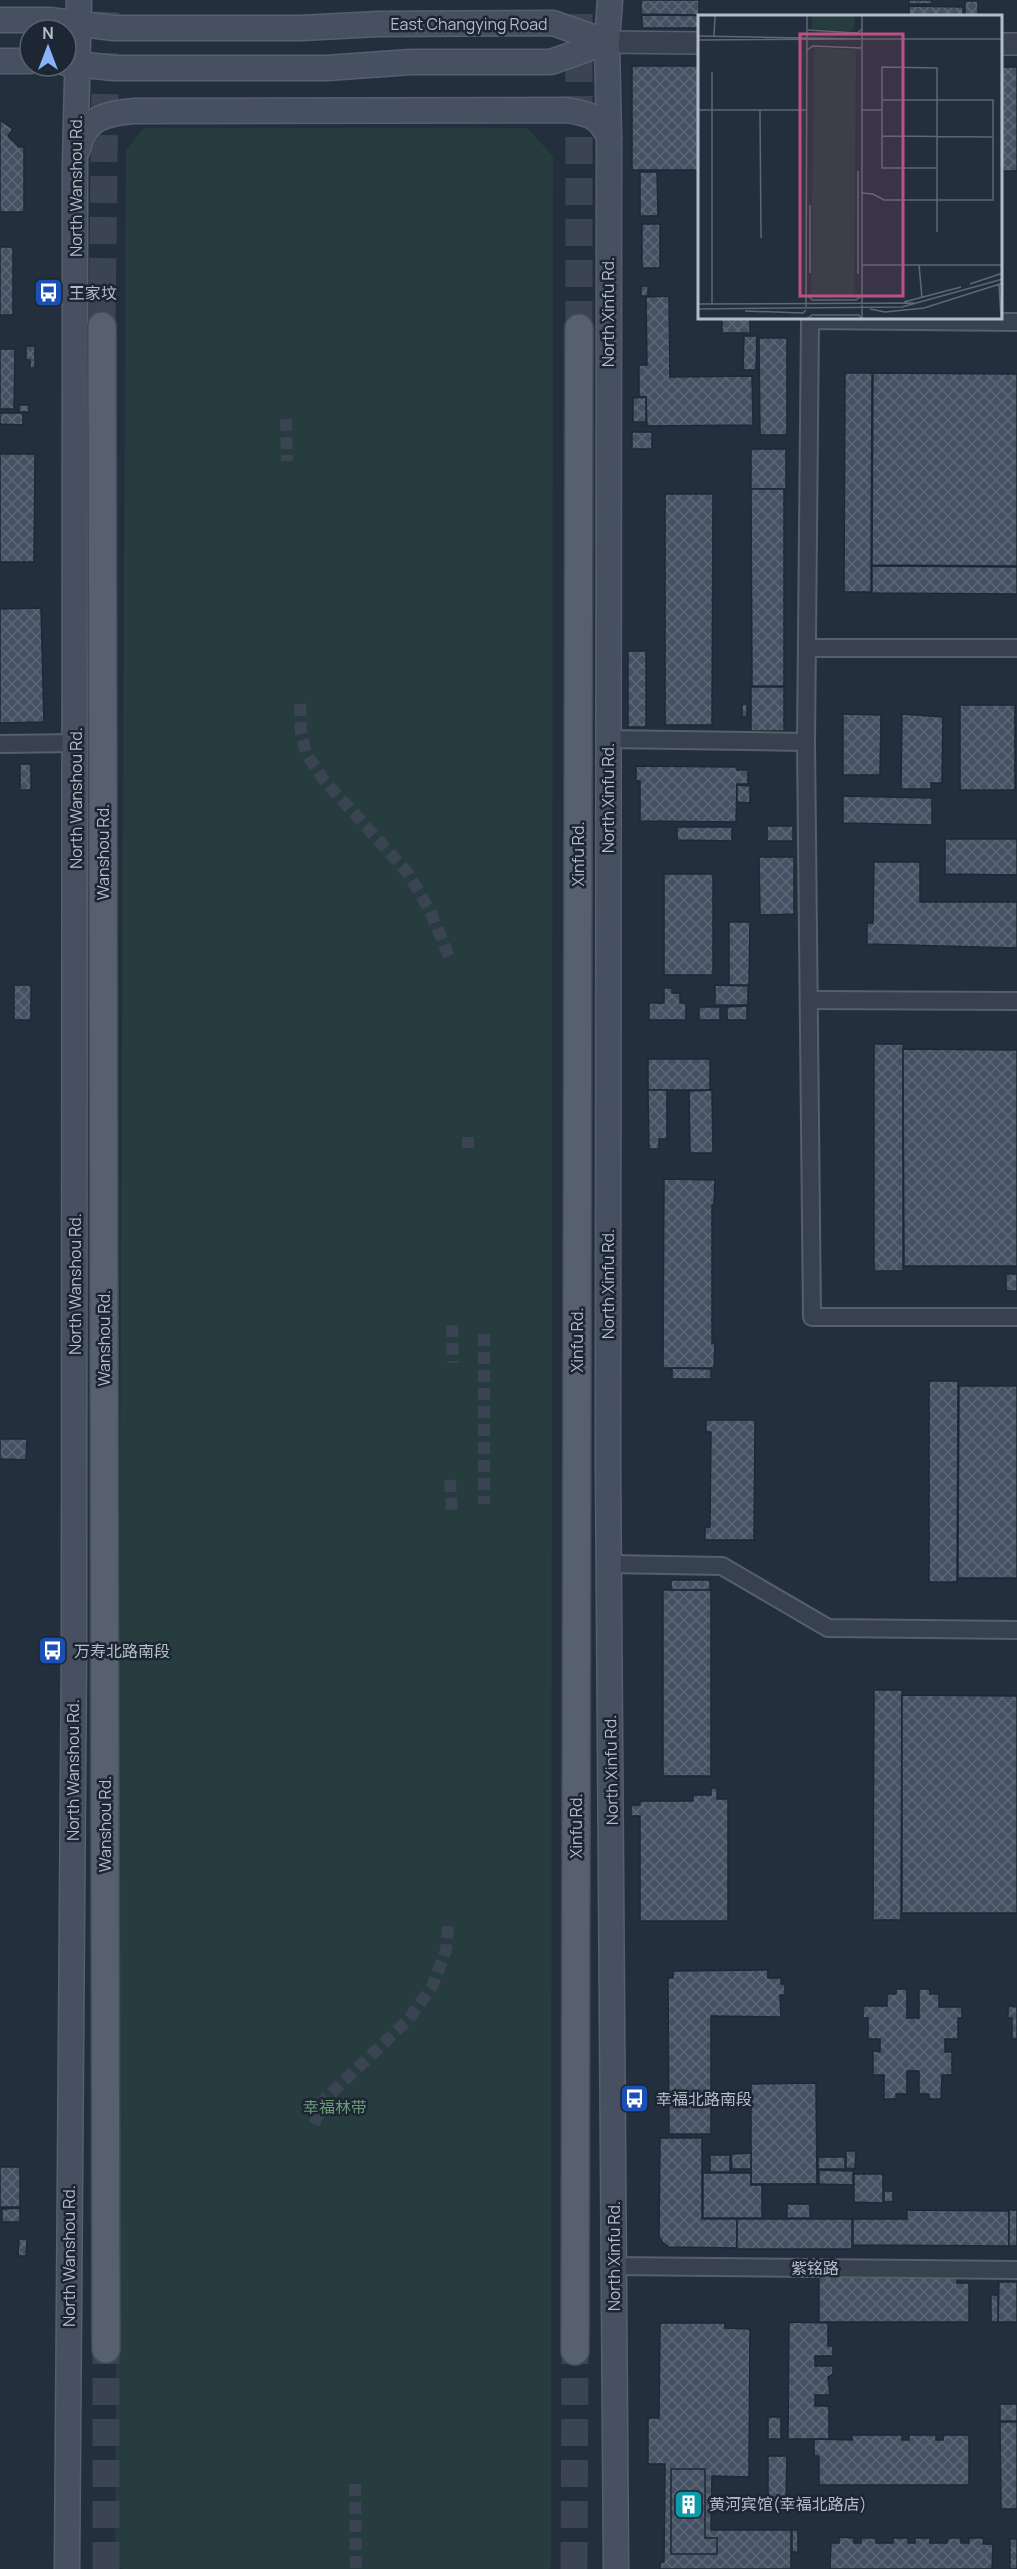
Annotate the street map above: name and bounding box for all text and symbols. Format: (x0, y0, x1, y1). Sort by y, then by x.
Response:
street label: East Changying Road (390, 13, 548, 35)
inset map (698, 15, 1002, 320)
north arrow (18, 18, 78, 78)
text: N (42, 22, 54, 44)
street label: North Wanshou Rd. (65, 115, 87, 257)
street label: North Xinfu Rd. (597, 257, 619, 367)
bus stop icon: 王家坟 (32, 277, 64, 309)
place label: 王家坟 (69, 282, 117, 304)
street label: North Wanshou Rd. (65, 727, 87, 869)
street label: North Xinfu Rd. (597, 743, 619, 853)
street label: Wanshou Rd. (92, 804, 114, 900)
street label: Xinfu Rd. (567, 822, 589, 886)
street label: North Wanshou Rd. (64, 1213, 86, 1355)
street label: North Xinfu Rd. (597, 1229, 619, 1339)
street label: Wanshou Rd. (93, 1290, 115, 1386)
street label: Xinfu Rd. (566, 1308, 588, 1372)
bus stop icon: 万寿北路南段 (37, 1635, 69, 1667)
place label: 万寿北路南段 (74, 1640, 170, 1662)
street label: North Wanshou Rd. (62, 1699, 84, 1841)
street label: North Xinfu Rd. (599, 1715, 623, 1825)
street label: Wanshou Rd. (94, 1776, 116, 1872)
street label: Xinfu Rd. (565, 1794, 587, 1858)
bus stop icon: 幸福北路南段 (619, 2083, 651, 2115)
place label: 幸福北路南段 (656, 2088, 752, 2110)
park label: 幸福林带 (303, 2096, 367, 2118)
street label: North Wanshou Rd. (58, 2185, 80, 2327)
street label: North Xinfu Rd. (603, 2201, 625, 2311)
street label: 紫铭路 (791, 2257, 839, 2279)
building icon: 黄河宾馆(幸福北路店) (672, 2488, 704, 2520)
place label: 黄河宾馆(幸福北路店) (709, 2493, 867, 2515)

